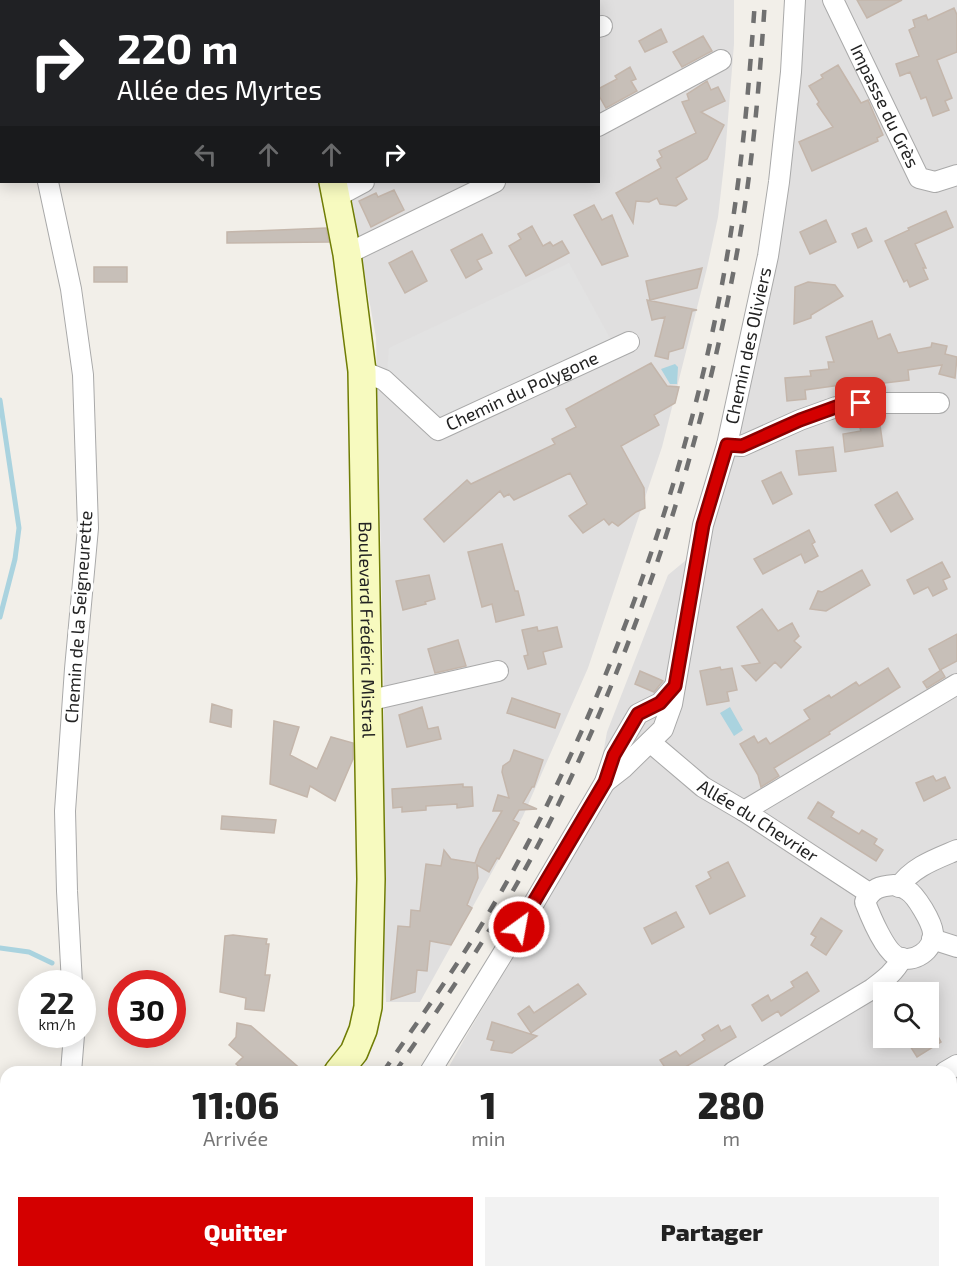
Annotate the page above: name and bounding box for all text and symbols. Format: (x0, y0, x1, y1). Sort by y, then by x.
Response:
text: 220 m (117, 22, 238, 72)
icon: right (18, 24, 96, 102)
street label: Impasse du Grès (846, 40, 924, 171)
text: Allée des Myrtes (117, 73, 322, 105)
icon: left (189, 138, 222, 171)
icon: ahead (252, 138, 285, 171)
icon: ahead (315, 138, 348, 171)
icon: right (378, 138, 411, 171)
street label: Chemin des Oliviers (720, 265, 775, 426)
street label: Chemin du Polygone (442, 346, 601, 435)
pin (835, 377, 886, 428)
icon: arrive (844, 386, 877, 419)
street label: Chemin de la Seigneurette (60, 510, 96, 724)
street label: Boulevard Frédéric Mistral (355, 521, 381, 739)
street label: Allée du Chevrier (694, 774, 823, 867)
position arrow (487, 895, 551, 959)
speed limit sign: 30 (108, 970, 186, 1048)
map controls (873, 982, 939, 1048)
button: search (873, 982, 939, 1048)
text: 22 (40, 984, 74, 1020)
text: km/h (38, 1015, 76, 1033)
text: 11:06 (192, 1083, 279, 1126)
text: 1 (480, 1083, 496, 1126)
text: 280 (698, 1083, 765, 1126)
text: Arrivée (203, 1126, 268, 1150)
text: min (471, 1126, 505, 1150)
text: m (722, 1126, 740, 1150)
button: Quitter (18, 1197, 473, 1266)
button: Partager (485, 1197, 939, 1266)

